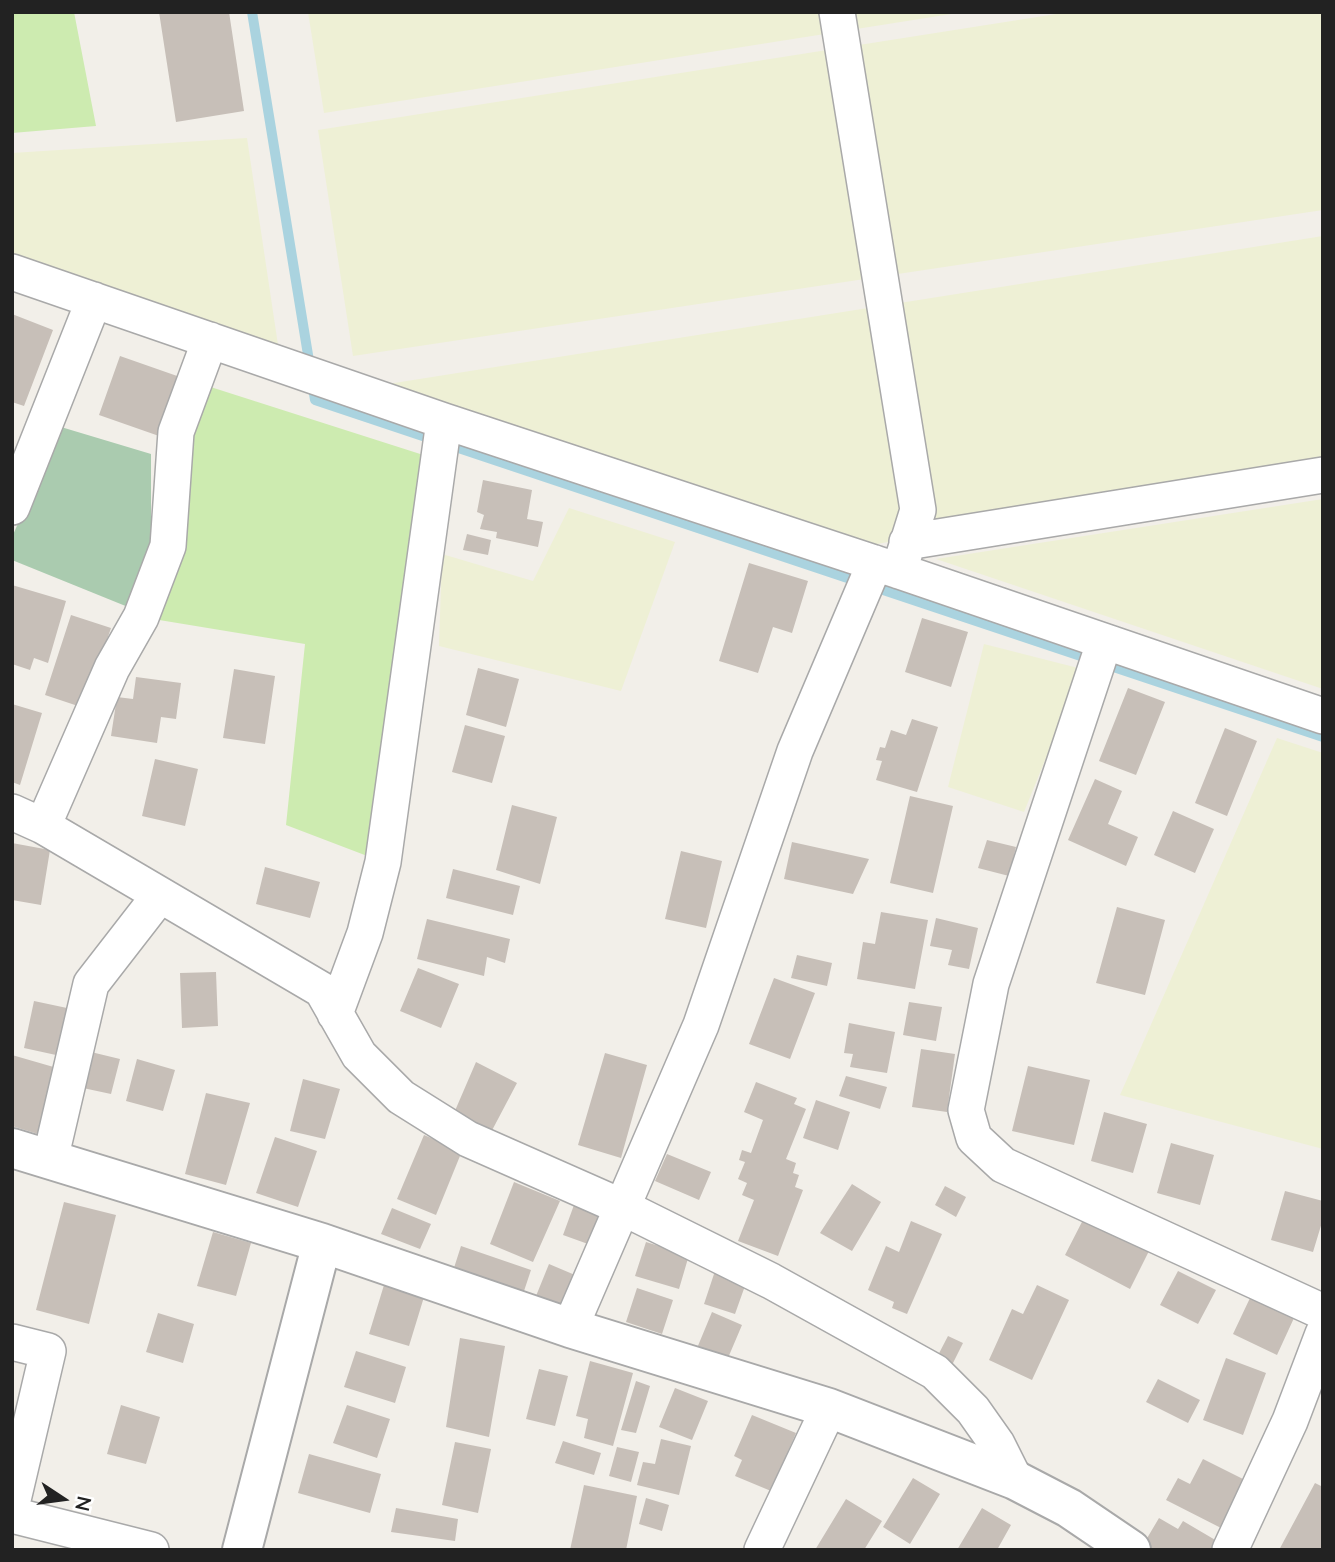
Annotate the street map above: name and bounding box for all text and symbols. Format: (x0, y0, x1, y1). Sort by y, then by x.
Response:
north arrow (28, 1464, 98, 1534)
text: N (71, 1494, 97, 1514)

